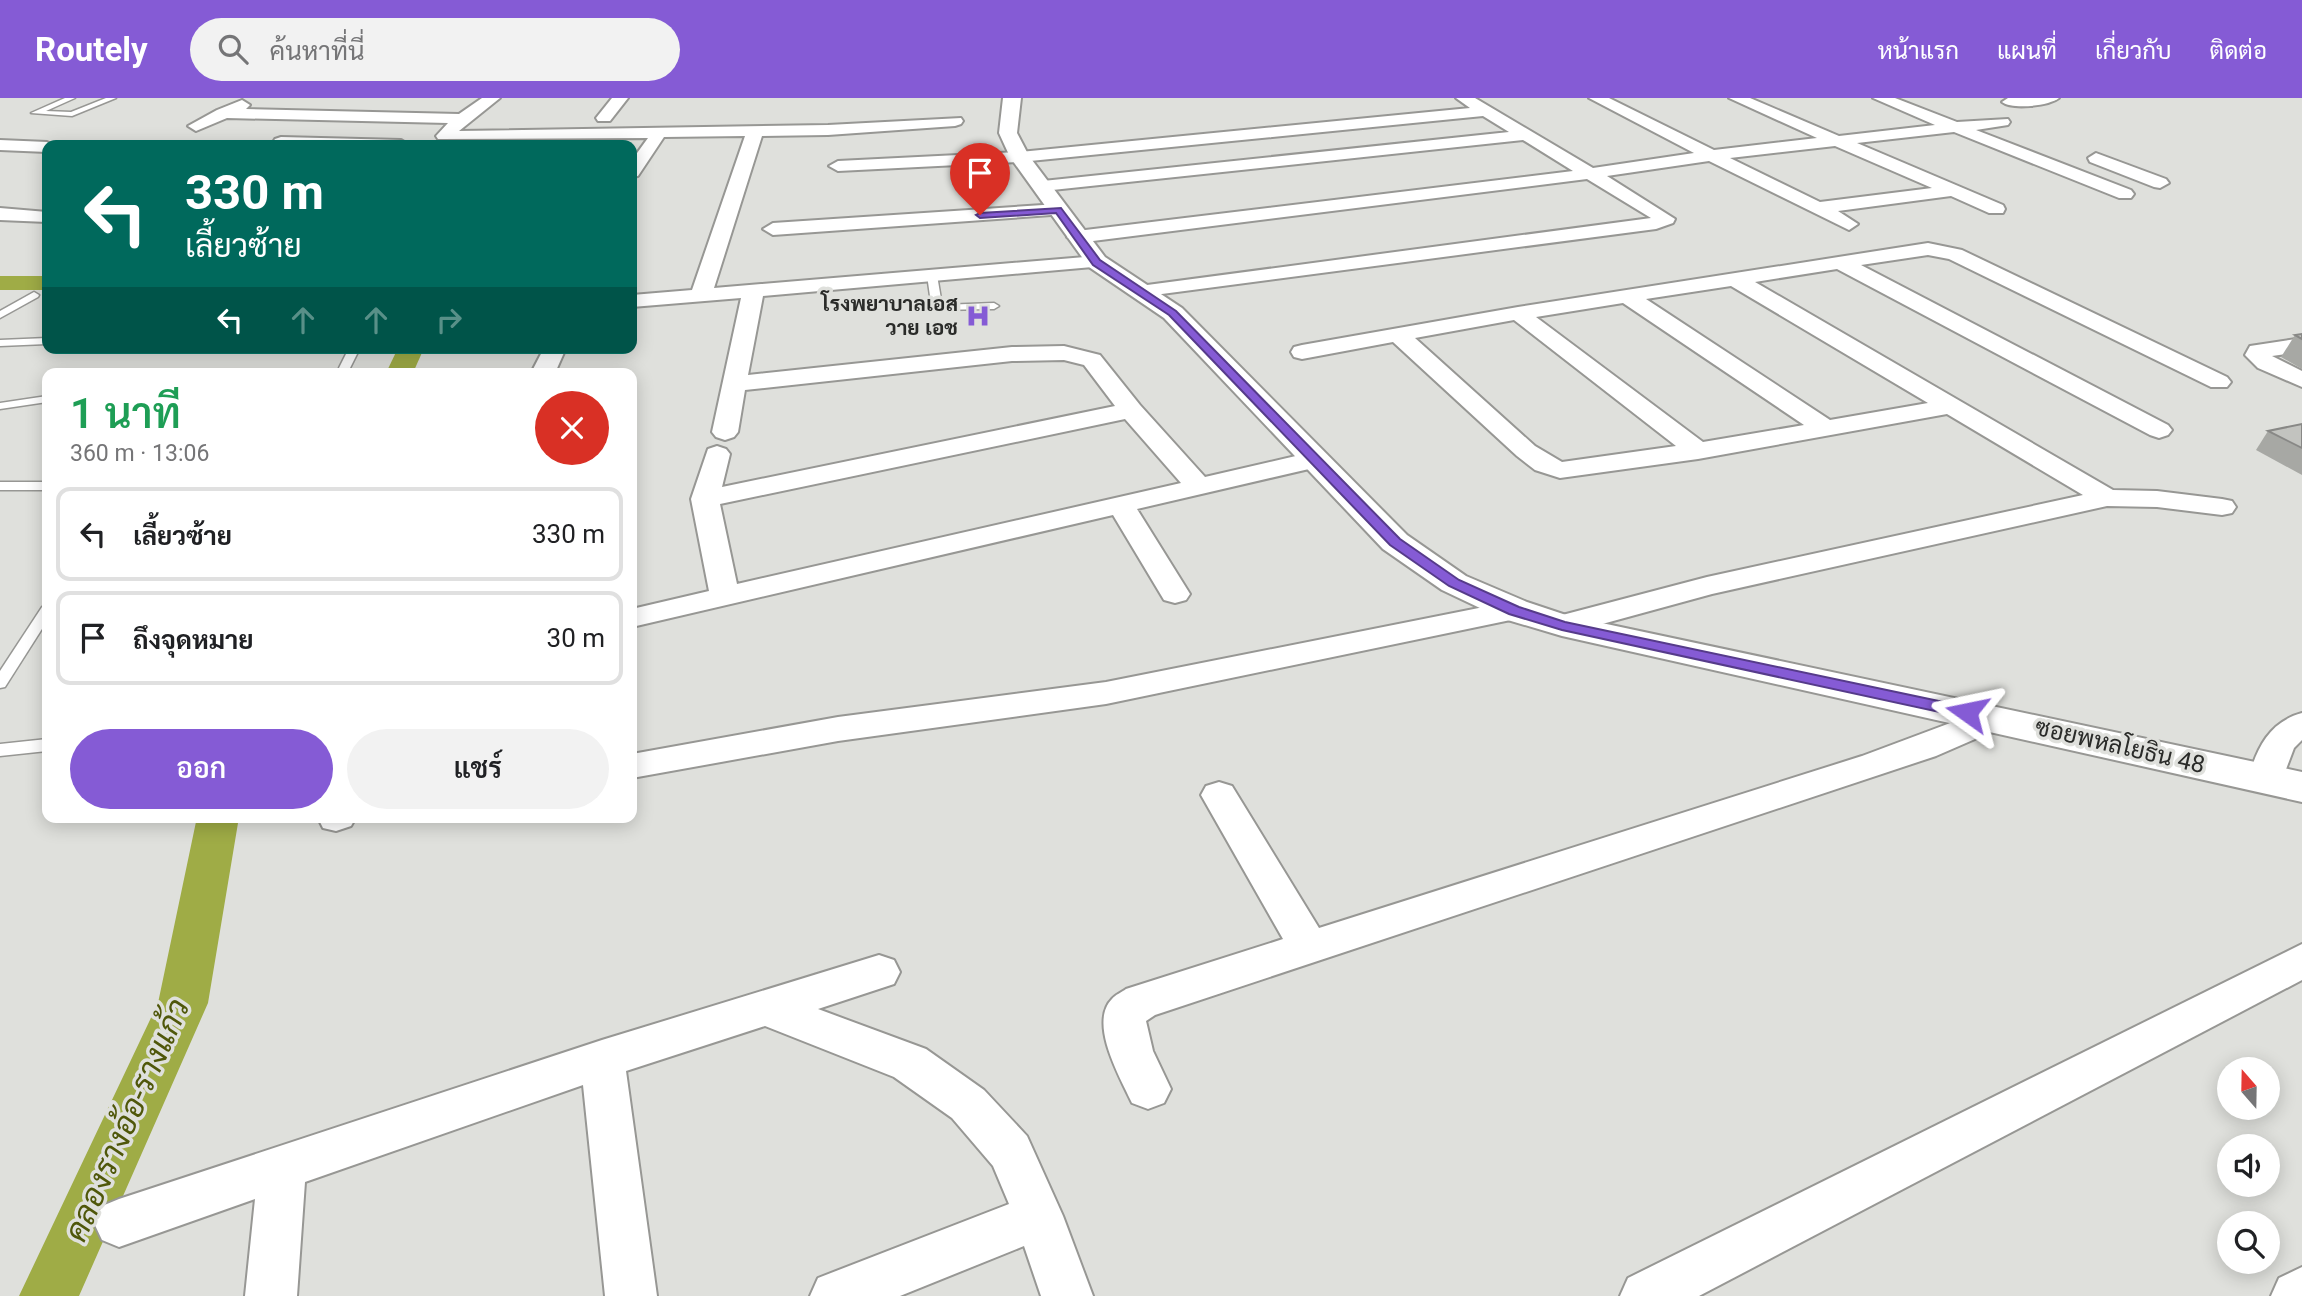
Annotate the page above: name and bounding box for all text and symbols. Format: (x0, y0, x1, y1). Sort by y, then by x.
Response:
search box (190, 18, 680, 81)
text: Routely (35, 30, 148, 69)
icon: search (214, 30, 252, 68)
text: ค้นหาที่นี่ (270, 36, 365, 66)
text: หน้าแรก (1878, 37, 1959, 65)
text: แผนที่ (1997, 37, 2057, 65)
text: เกี่ยวกับ (2095, 37, 2172, 65)
text: ติดต่อ (2210, 37, 2267, 65)
pin (950, 143, 1010, 215)
icon: arrive (961, 154, 999, 192)
text: 330 m (185, 164, 324, 221)
icon: left (70, 168, 161, 259)
text: เลี้ยวซ้าย (185, 227, 302, 265)
place label: โรงพยาบาลเอส วาย เอช (819, 290, 958, 340)
icon: left (211, 301, 249, 339)
icon: ahead (284, 301, 322, 339)
icon: ahead (357, 301, 395, 339)
icon: right (430, 301, 468, 339)
hospital icon: โรงพยาบาลเอส วาย เอช (964, 302, 992, 330)
text: 1 นาที (70, 389, 181, 438)
button: close (535, 391, 609, 465)
text: 360 m · 13:06 (70, 440, 209, 467)
icon: left (74, 515, 112, 553)
text: 330 m (532, 519, 605, 549)
text: เลี้ยวซ้าย (133, 521, 232, 551)
icon: arrive (74, 619, 112, 657)
text: 30 m (547, 623, 605, 653)
text: ถึงจุดหมาย (133, 625, 254, 655)
position arrow (1930, 675, 2004, 749)
street label: ซอยพหลโยธิน 48 (2033, 711, 2208, 779)
button: ออก (70, 729, 333, 809)
button: แชร์ (347, 729, 609, 809)
water label: คลองรางอ้อ-รางแก้ว (55, 992, 198, 1247)
north arrow (2217, 1057, 2280, 1120)
map controls (2217, 1057, 2280, 1274)
button: sound (2217, 1134, 2280, 1197)
button: search (2217, 1211, 2280, 1274)

